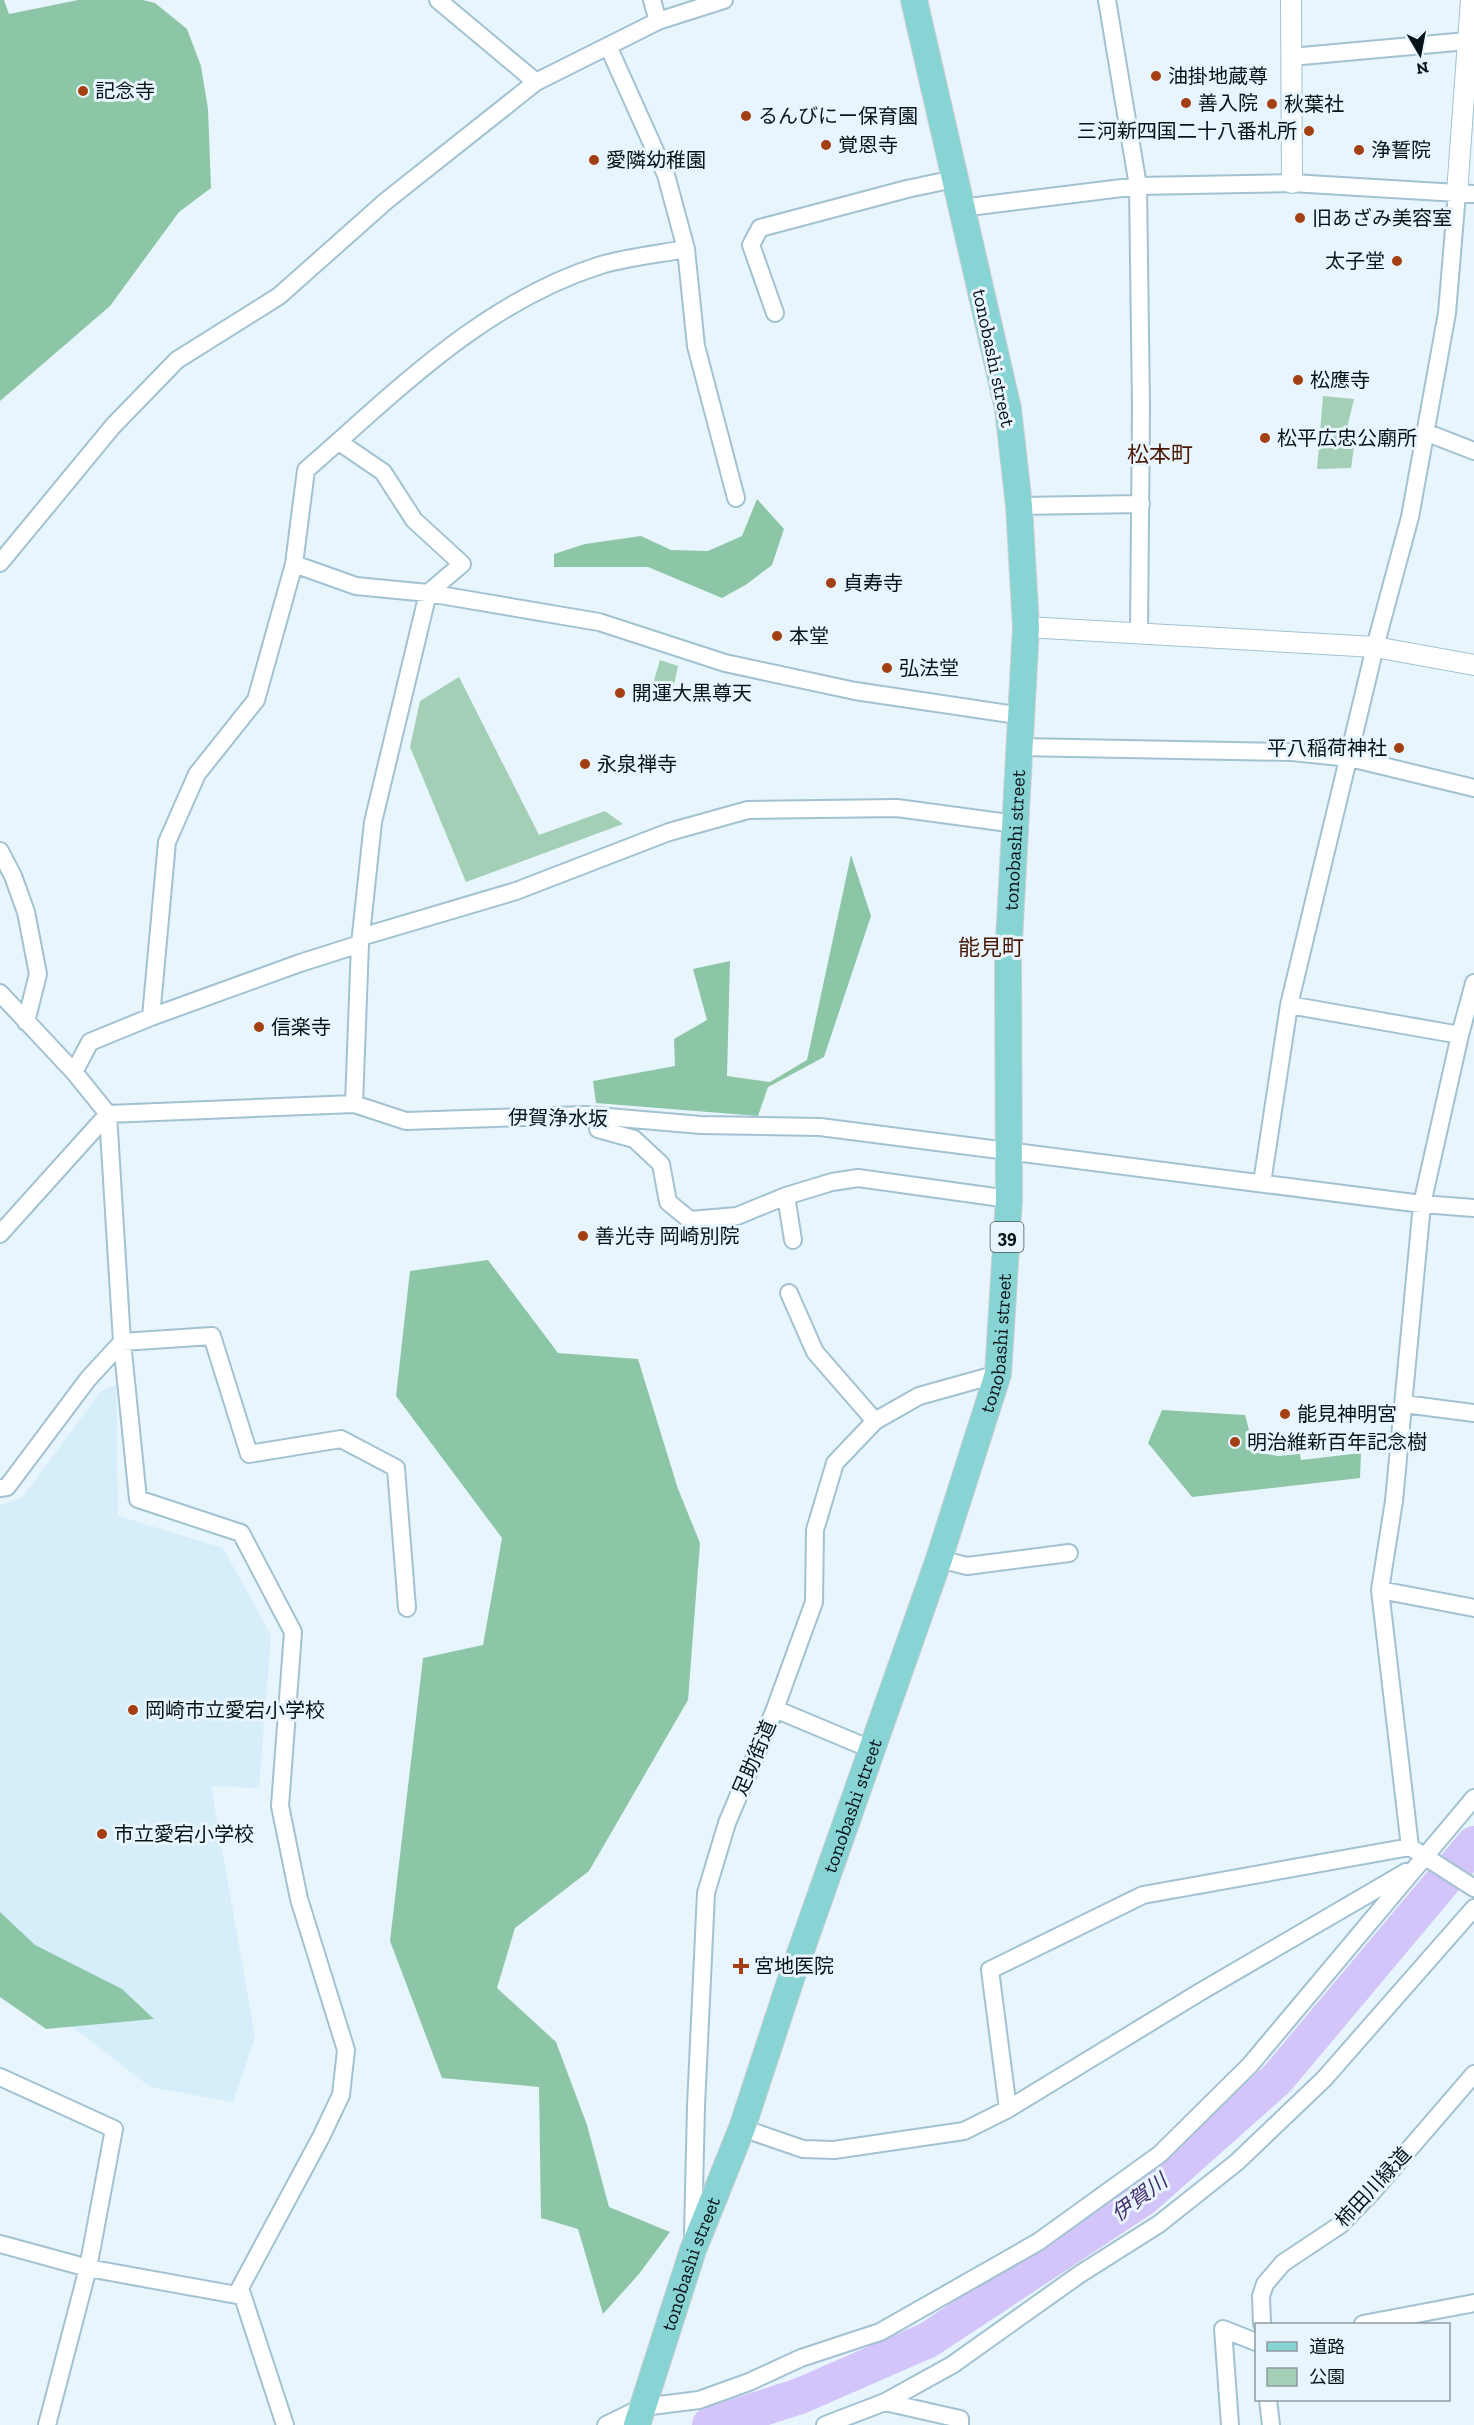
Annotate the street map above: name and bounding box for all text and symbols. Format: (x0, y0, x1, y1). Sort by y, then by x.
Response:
north arrow (1390, 24, 1450, 84)
text: N (1415, 58, 1430, 79)
place label: 油掛地蔵尊 (1168, 64, 1268, 88)
marker: 油掛地蔵尊 (1149, 69, 1163, 83)
place label: 記念寺 (95, 79, 155, 103)
marker: 記念寺 (76, 84, 90, 98)
place label: 善入院 (1198, 91, 1258, 115)
place label: 秋葉社 (1284, 92, 1344, 116)
marker: 善入院 (1179, 96, 1193, 110)
marker: 秋葉社 (1265, 97, 1279, 111)
place label: るんびにー保育園 (758, 104, 918, 128)
marker: るんびにー保育園 (739, 109, 753, 123)
place label: 三河新四国二十八番札所 (1077, 119, 1297, 143)
marker: 三河新四国二十八番札所 (1302, 124, 1316, 138)
place label: 覚恩寺 (838, 133, 898, 157)
marker: 覚恩寺 (819, 138, 833, 152)
place label: 浄誓院 (1371, 138, 1431, 162)
marker: 浄誓院 (1352, 143, 1366, 157)
place label: 愛隣幼稚園 (606, 148, 706, 172)
marker: 愛隣幼稚園 (587, 153, 601, 167)
place label: 旧あざみ美容室 (1312, 206, 1452, 230)
marker: 旧あざみ美容室 (1293, 211, 1307, 225)
place label: 太子堂 (1325, 249, 1385, 273)
marker: 太子堂 (1390, 254, 1404, 268)
street label: tonobashi street (968, 287, 1020, 430)
place label: 松應寺 (1310, 368, 1370, 392)
marker: 松應寺 (1291, 373, 1305, 387)
place label: 松平広忠公廟所 (1277, 426, 1417, 450)
marker: 松平広忠公廟所 (1258, 431, 1272, 445)
district label: 松本町 (1127, 441, 1193, 468)
place label: 貞寿寺 (843, 571, 903, 595)
marker: 貞寿寺 (824, 576, 838, 590)
place label: 本堂 (789, 624, 829, 648)
marker: 本堂 (770, 629, 784, 643)
place label: 弘法堂 (899, 656, 959, 680)
marker: 弘法堂 (880, 661, 894, 675)
place label: 開運大黒尊天 (632, 681, 752, 705)
marker: 開運大黒尊天 (613, 686, 627, 700)
place label: 平八稲荷神社 (1267, 736, 1387, 760)
marker: 平八稲荷神社 (1392, 741, 1406, 755)
place label: 永泉禅寺 (597, 752, 677, 776)
marker: 永泉禅寺 (578, 757, 592, 771)
street label: tonobashi street (999, 769, 1030, 911)
district label: 能見町 (958, 934, 1024, 961)
place label: 信楽寺 (271, 1015, 331, 1039)
marker: 信楽寺 (252, 1020, 266, 1034)
street label: 伊賀浄水坂 (508, 1105, 608, 1131)
road number: 39 (990, 1222, 1024, 1252)
place label: 善光寺 岡崎別院 (595, 1224, 740, 1248)
marker: 善光寺 岡崎別院 (576, 1229, 590, 1243)
street label: tonobashi street (974, 1272, 1016, 1416)
place label: 能見神明宮 (1297, 1402, 1397, 1426)
marker: 能見神明宮 (1278, 1407, 1292, 1421)
place label: 明治維新百年記念樹 (1247, 1430, 1427, 1454)
marker: 明治維新百年記念樹 (1228, 1435, 1242, 1449)
place label: 岡崎市立愛宕小学校 (145, 1698, 325, 1722)
marker: 岡崎市立愛宕小学校 (126, 1703, 140, 1717)
street label: 足助街道 (727, 1716, 781, 1800)
street label: tonobashi street (817, 1735, 887, 1876)
place label: 市立愛宕小学校 (114, 1822, 254, 1846)
marker: 市立愛宕小学校 (95, 1827, 109, 1841)
place label: 宮地医院 (754, 1954, 834, 1978)
marker: 宮地医院 (732, 1957, 750, 1975)
street label: 柿田川緑道 (1330, 2142, 1416, 2232)
water label: 伊賀川 (1106, 2167, 1173, 2226)
street label: tonobashi street (656, 2192, 725, 2334)
legend (1255, 2323, 1450, 2401)
text: 道路 (1309, 2336, 1345, 2358)
text: 公園 (1309, 2366, 1345, 2388)

